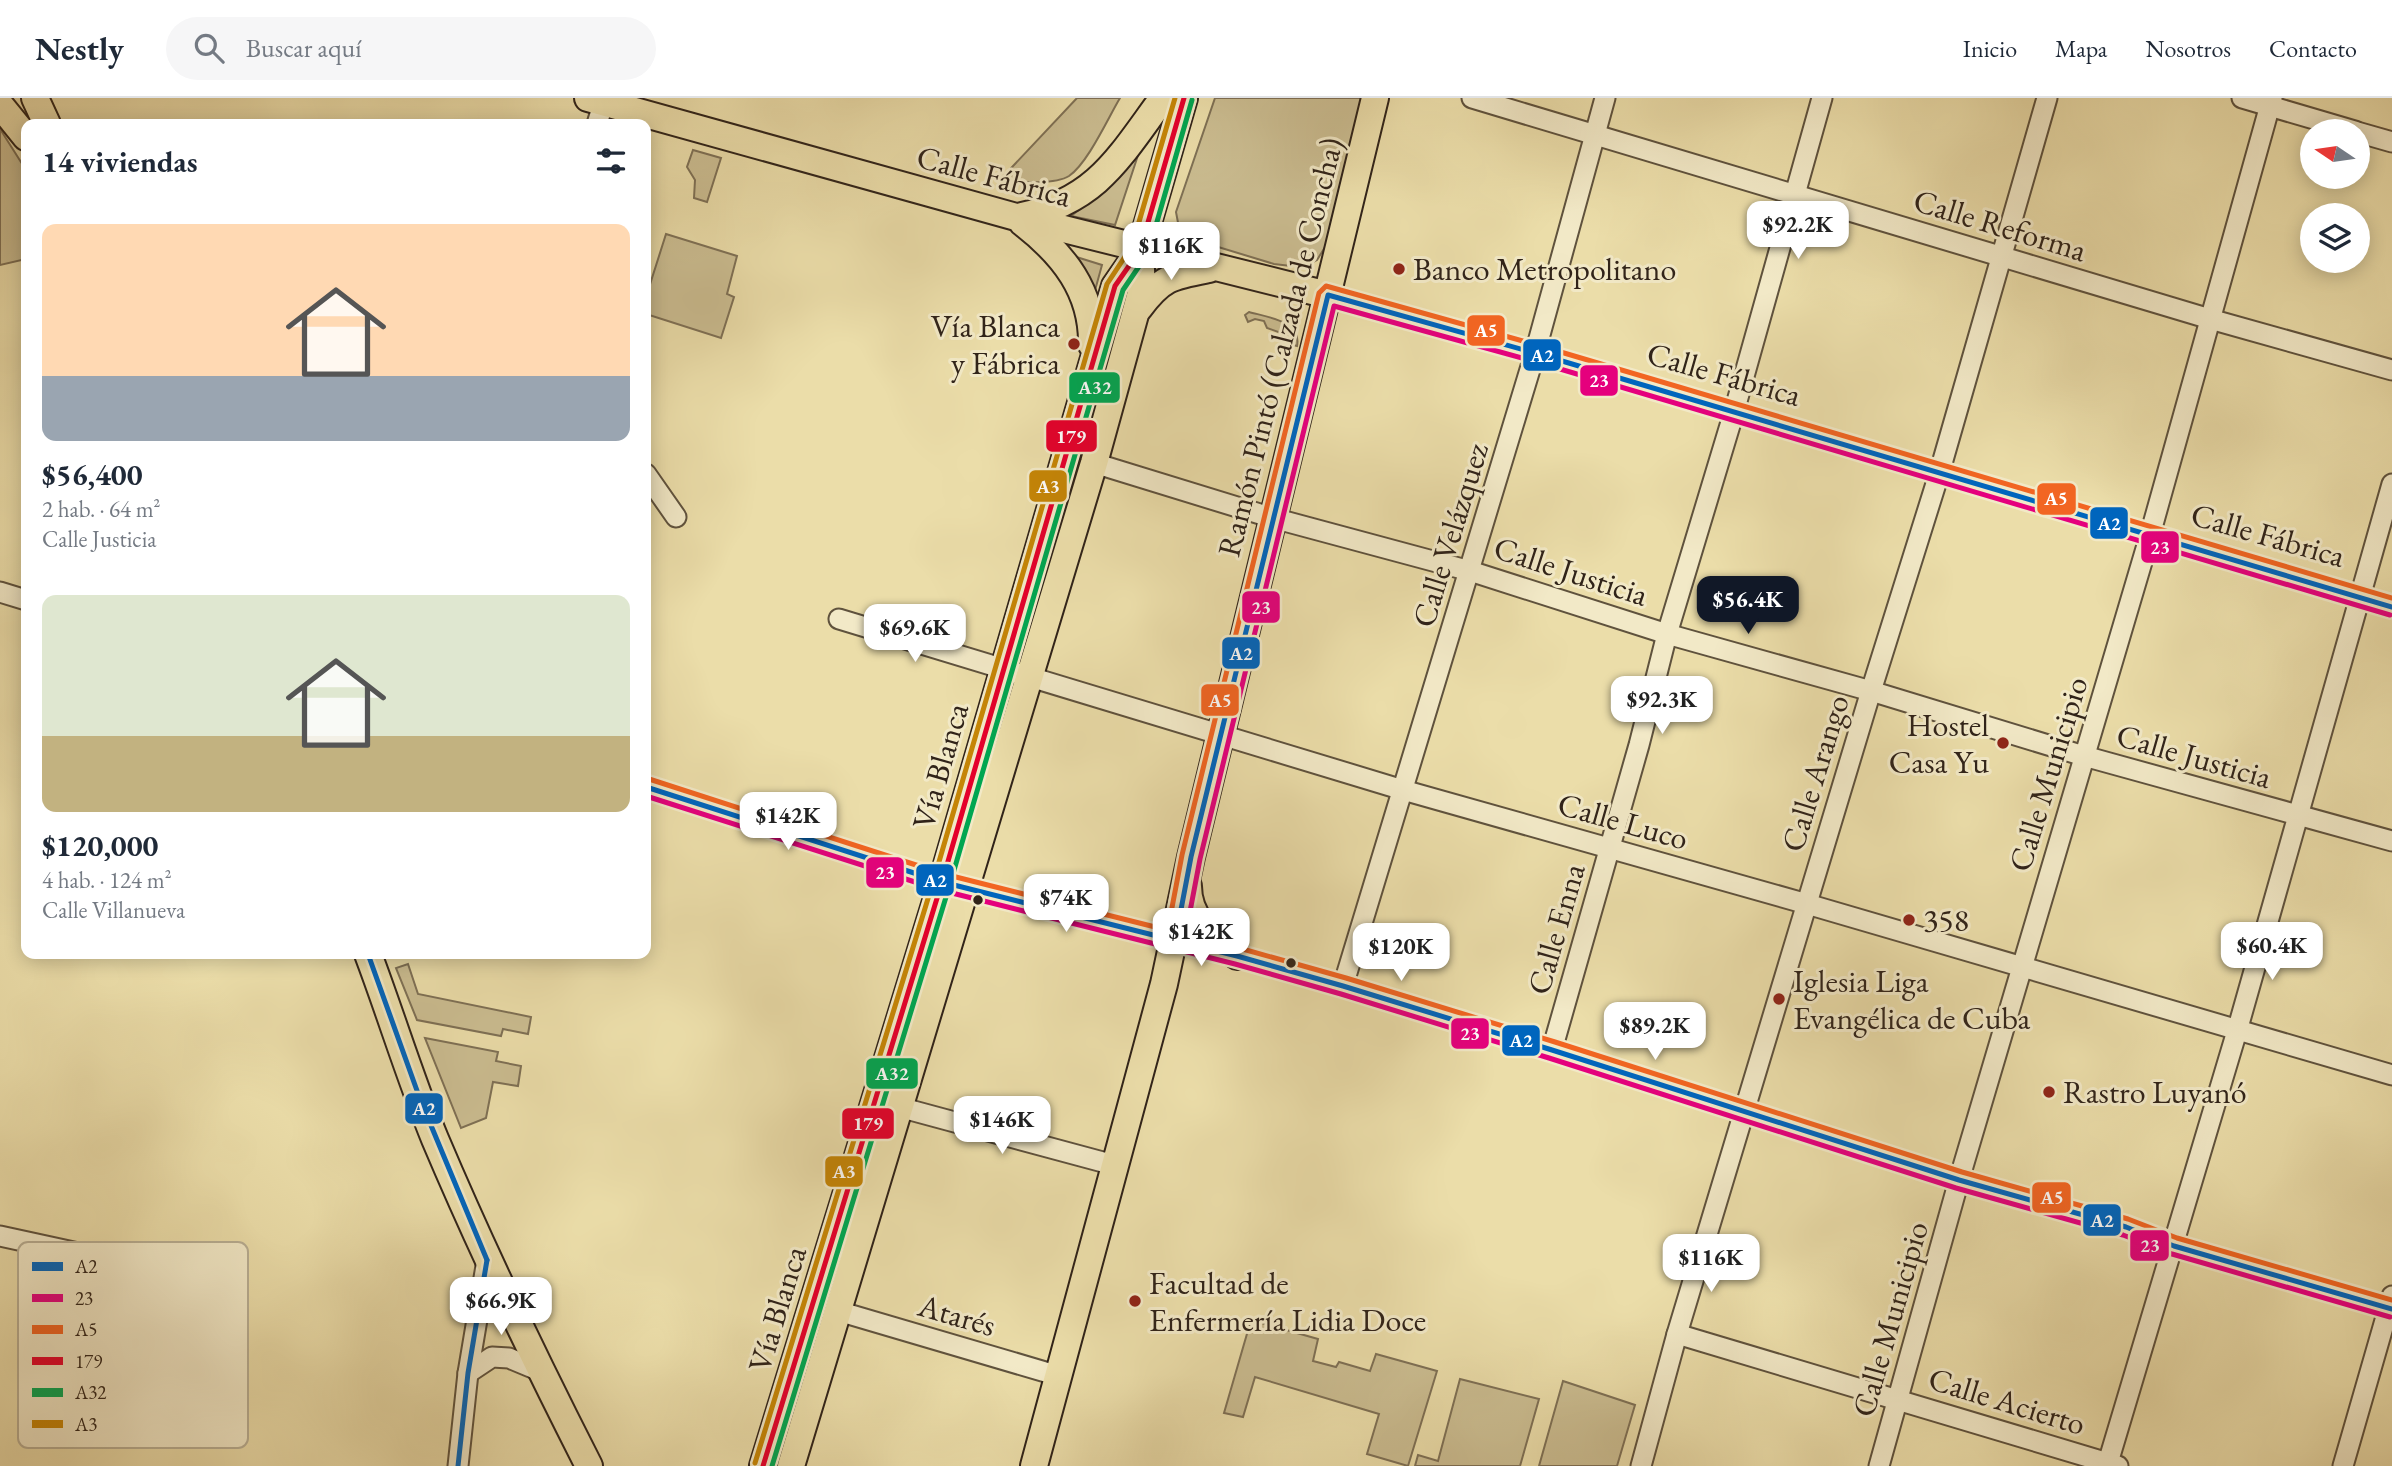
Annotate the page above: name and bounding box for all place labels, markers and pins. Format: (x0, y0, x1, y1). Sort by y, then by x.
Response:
pin: $92.2K (1741, 202, 1855, 261)
pin: $116K (1122, 222, 1220, 282)
place label: Banco Metropolitano (1413, 248, 1676, 290)
marker: Banco Metropolitano (1391, 261, 1407, 277)
place label: Vía Blanca y Fábrica (931, 305, 1060, 384)
marker: Vía Blanca y Fábrica (1066, 336, 1082, 352)
pin: $56.4K (1691, 576, 1805, 636)
pin: $69.6K (858, 604, 972, 664)
pin: $92.3K (1605, 676, 1719, 736)
place label: Hostel Casa Yu (1889, 704, 1989, 783)
marker: Hostel Casa Yu (1995, 735, 2011, 751)
pin: $142K (739, 792, 837, 852)
pin: $74K (1025, 874, 1107, 934)
unlabelled marker (971, 893, 985, 907)
place label: 358 (1923, 899, 1969, 941)
pin: $142K (1152, 908, 1250, 968)
marker: 358 (1901, 912, 1917, 928)
pin: $60.4K (2215, 922, 2329, 982)
pin: $120K (1352, 924, 1450, 983)
unlabelled marker (1284, 956, 1298, 970)
place label: Iglesia Liga Evangélica de Cuba (1793, 960, 2030, 1039)
marker: Iglesia Liga Evangélica de Cuba (1771, 991, 1787, 1007)
pin: $89.2K (1598, 1002, 1712, 1062)
place label: Rastro Luyanó (2063, 1071, 2247, 1113)
marker: Rastro Luyanó (2041, 1084, 2057, 1100)
pin: $146K (953, 1096, 1051, 1156)
pin: $116K (1662, 1234, 1760, 1294)
place label: Facultad de Enfermería Lidia Doce (1149, 1262, 1426, 1341)
pin: $66.9K (444, 1278, 558, 1337)
marker: Facultad de Enfermería Lidia Doce (1127, 1293, 1143, 1309)

